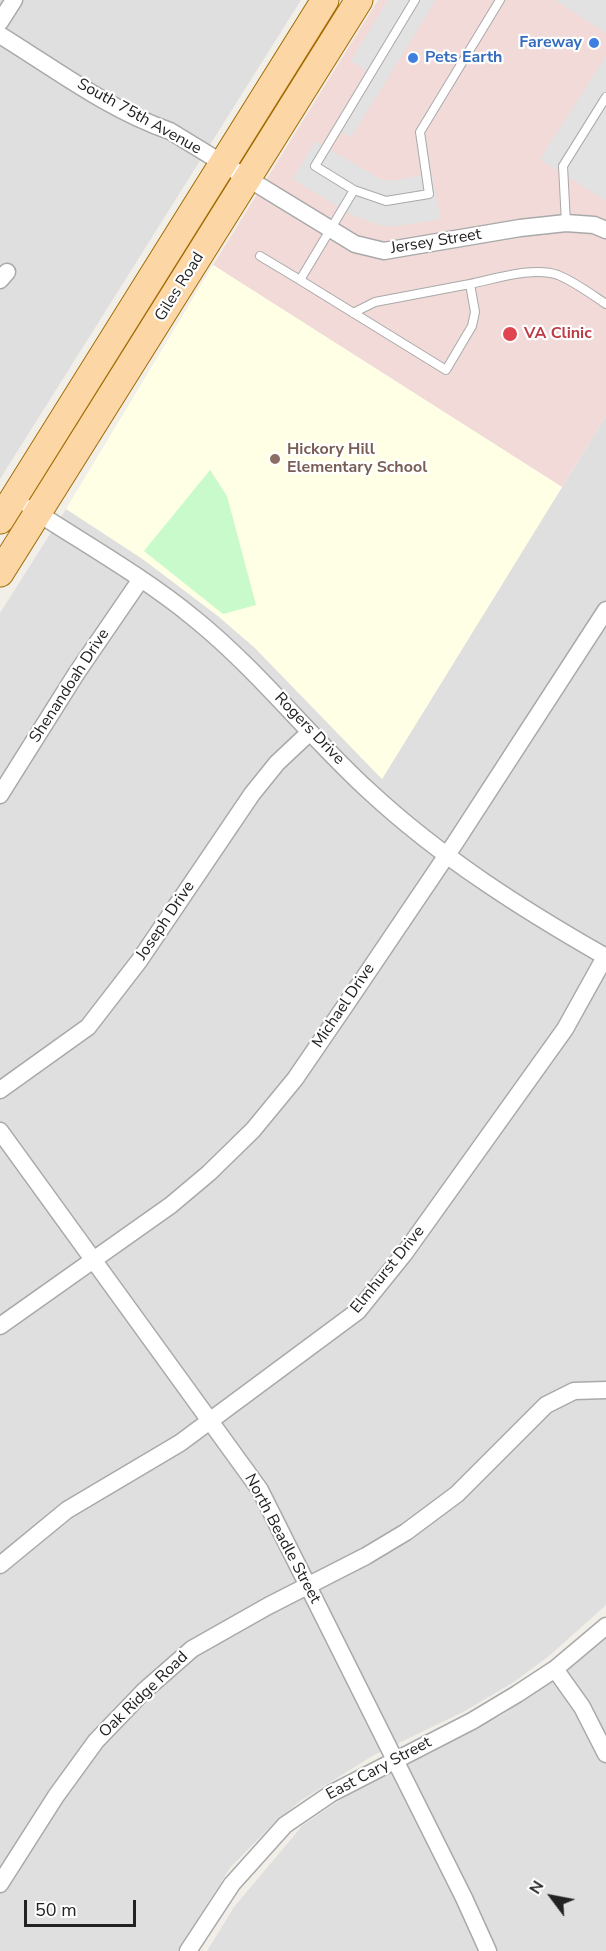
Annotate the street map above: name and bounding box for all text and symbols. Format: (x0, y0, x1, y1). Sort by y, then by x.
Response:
place label: Fareway (519, 33, 582, 53)
marker: Fareway (587, 36, 601, 50)
place label: Pets Earth (425, 48, 502, 68)
marker: Pets Earth (406, 51, 420, 65)
street label: South 75th Avenue (74, 75, 204, 159)
street label: Jersey Street (389, 225, 483, 259)
street label: Giles Road (151, 249, 209, 325)
place label: VA Clinic (524, 324, 592, 344)
marker: VA Clinic (501, 325, 519, 343)
place label: Hickory Hill Elementary School (287, 440, 427, 478)
marker: Hickory Hill Elementary School (268, 452, 282, 466)
street label: Shenandoah Drive (26, 625, 114, 747)
street label: Rogers Drive (270, 689, 348, 769)
street label: Joseph Drive (133, 878, 199, 964)
street label: Michael Drive (309, 960, 379, 1052)
street label: Elmhurst Drive (347, 1222, 429, 1318)
street label: North Beadle Street (240, 1471, 324, 1607)
street label: Oak Ridge Road (96, 1648, 192, 1742)
street label: East Cary Street (323, 1733, 435, 1805)
north arrow (522, 1867, 582, 1927)
text: N (524, 1877, 549, 1898)
scale bar (27, 1888, 140, 1926)
text: 50 m (35, 1898, 77, 1922)

